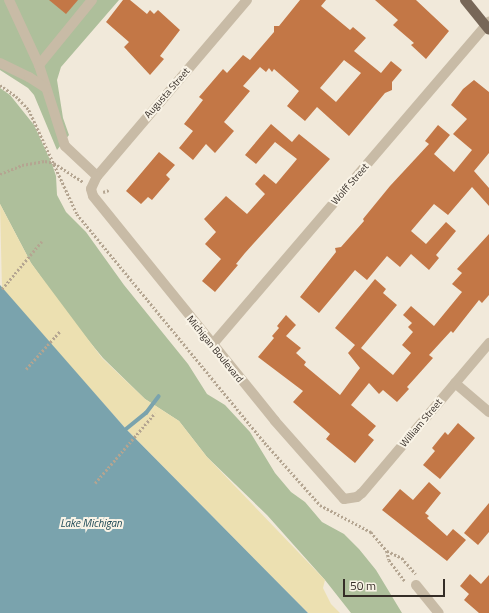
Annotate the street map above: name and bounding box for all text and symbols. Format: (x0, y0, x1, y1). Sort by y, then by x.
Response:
street label: Augusta Street (142, 65, 192, 121)
street label: Wolff Street (329, 161, 371, 207)
street label: Michigan Boulevard (184, 313, 246, 385)
street label: William Street (397, 396, 445, 450)
water label: Lake Michigan (60, 516, 122, 530)
scale bar (345, 571, 447, 597)
text: 50 m (350, 576, 376, 595)

